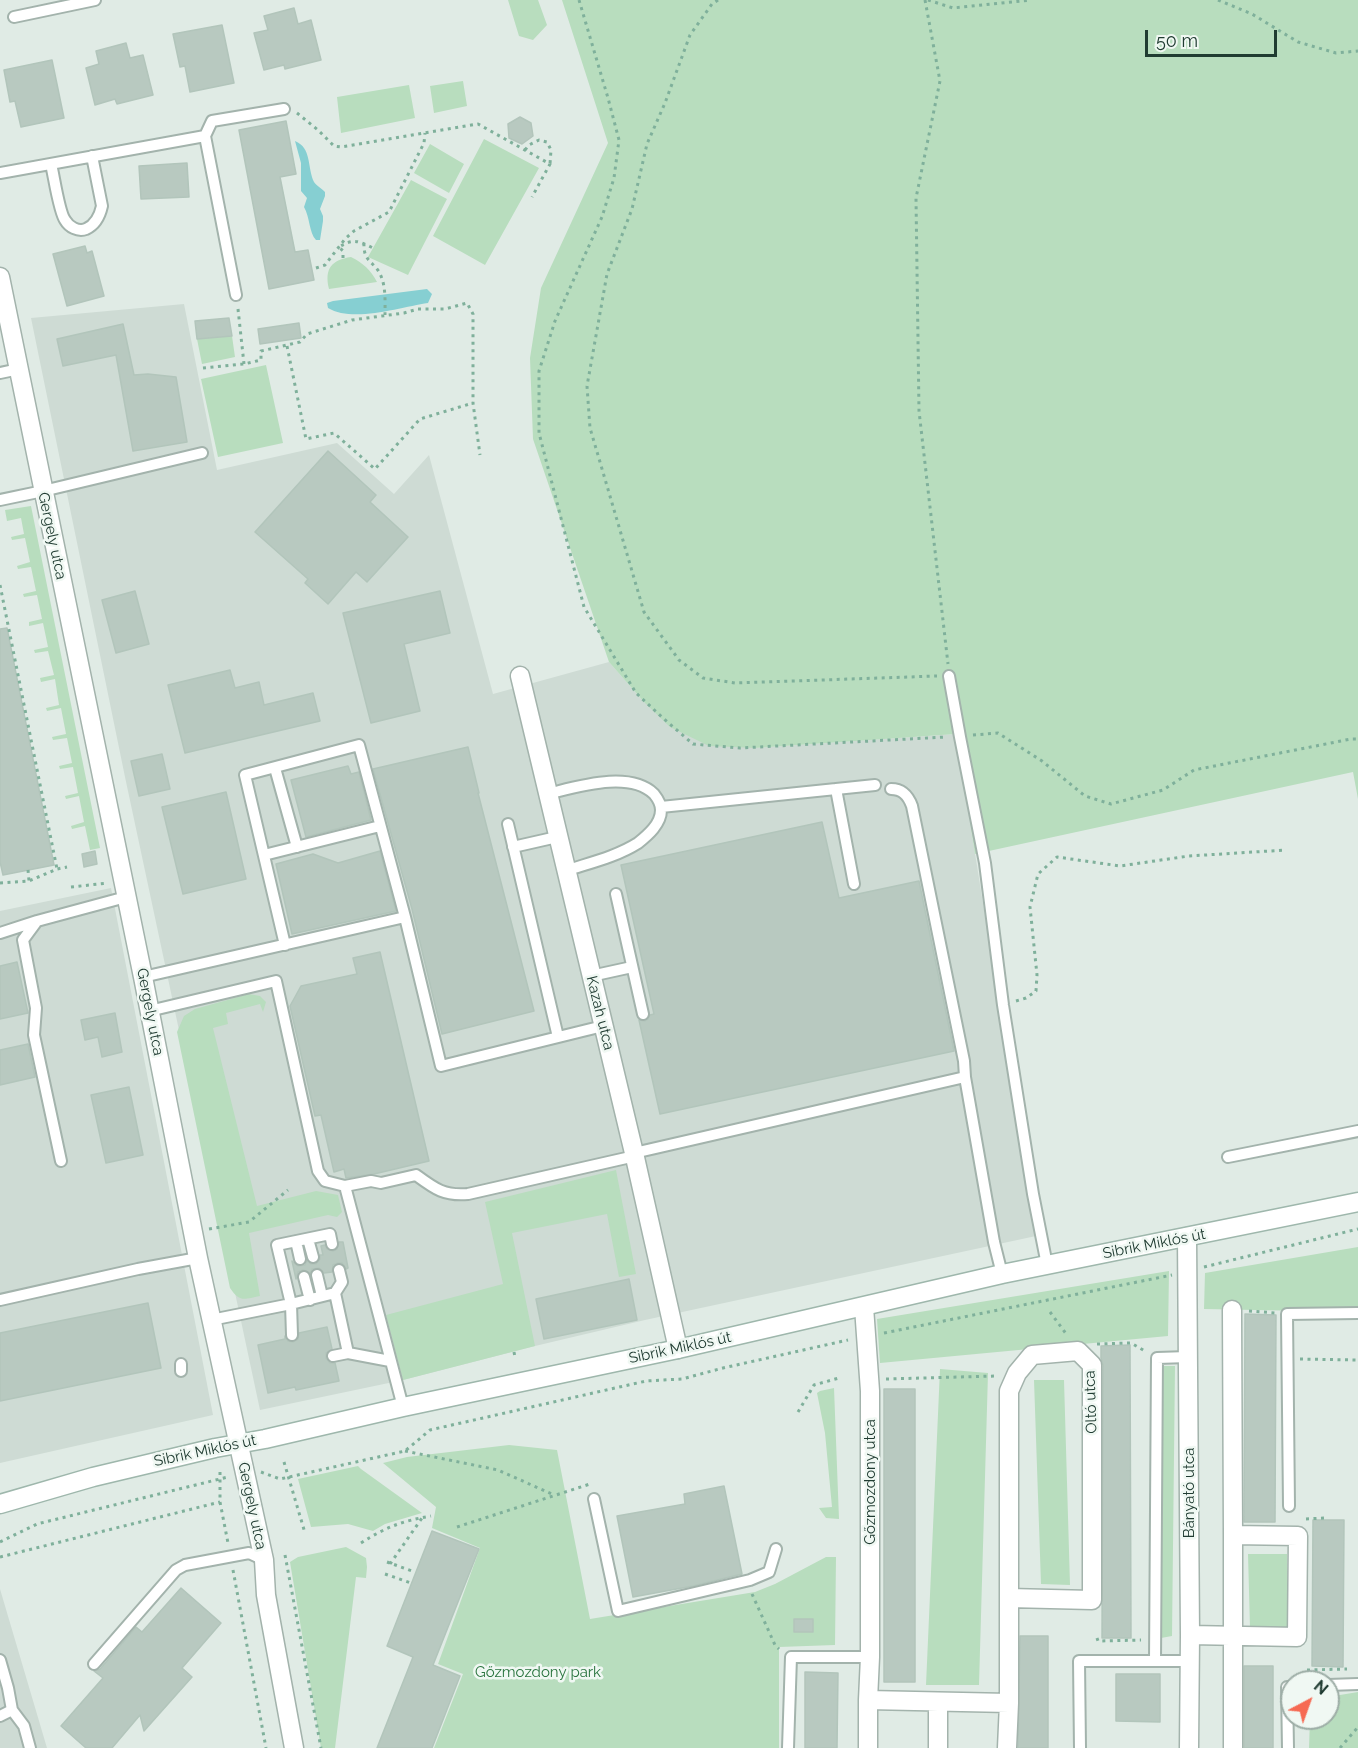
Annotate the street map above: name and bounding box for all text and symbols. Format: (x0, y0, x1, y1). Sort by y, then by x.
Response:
scale bar (1148, 18, 1280, 56)
text: 50 m (1156, 30, 1198, 51)
street label: Gergely utca (34, 491, 70, 581)
street label: Gergely utca (133, 967, 167, 1057)
street label: Kazah utca (582, 974, 618, 1052)
street label: Sibrik Miklós út (1101, 1225, 1207, 1263)
street label: Sibrik Miklós út (627, 1328, 733, 1368)
street label: Oltó utca (1081, 1370, 1101, 1434)
street label: Gőzmozdony utca (861, 1419, 879, 1545)
street label: Sibrik Miklós út (152, 1431, 258, 1471)
street label: Bányató utca (1180, 1448, 1198, 1538)
street label: Gergely utca (234, 1461, 270, 1551)
park label: Gőzmozdony park (475, 1663, 601, 1681)
north arrow (1280, 1670, 1340, 1730)
text: N (1310, 1676, 1332, 1699)

